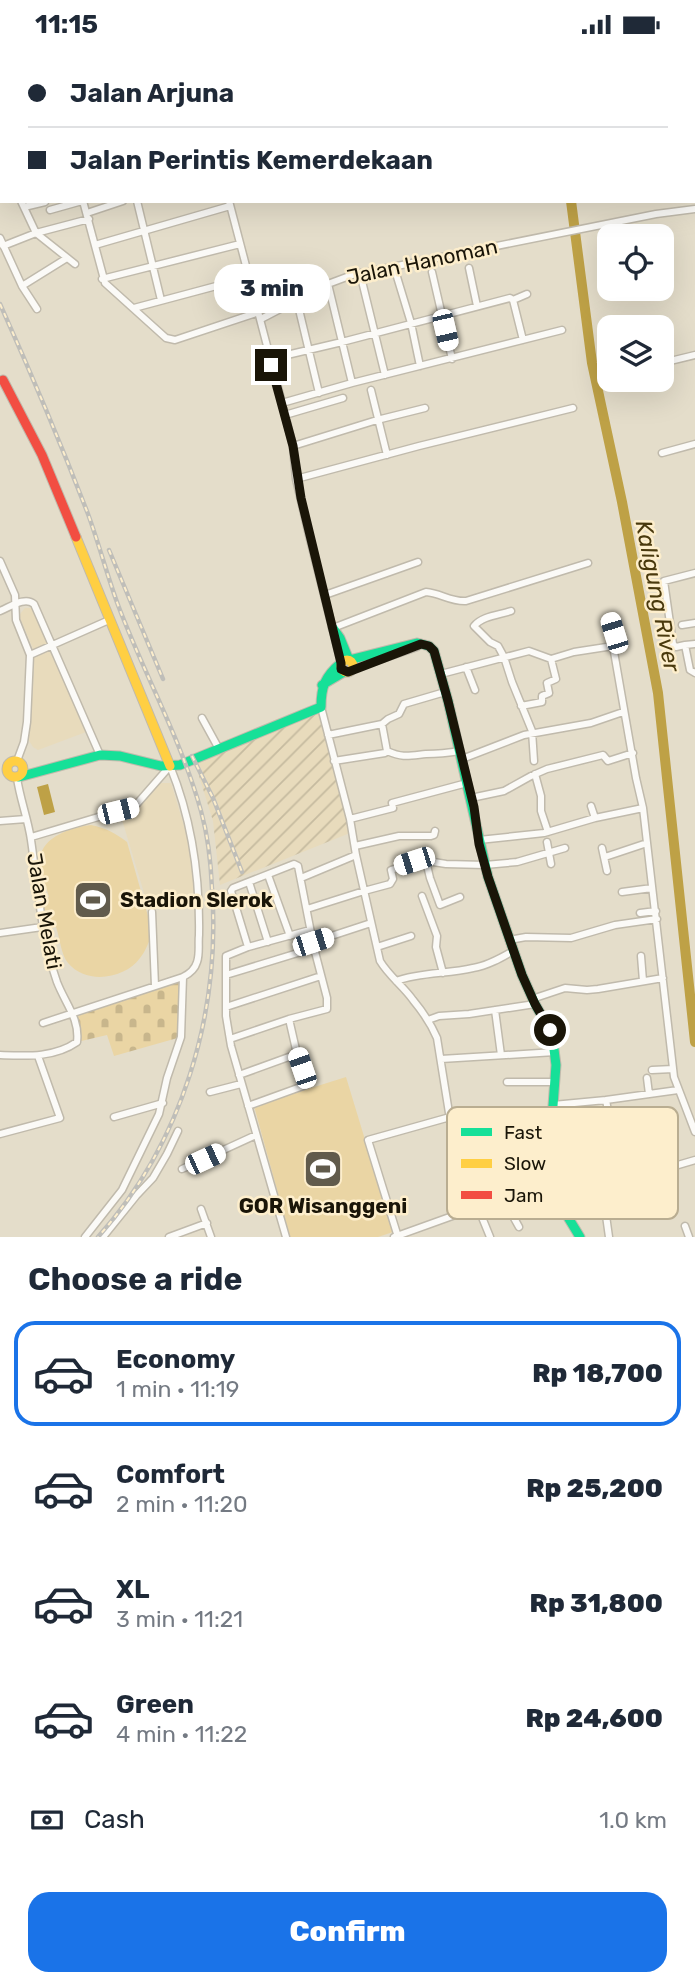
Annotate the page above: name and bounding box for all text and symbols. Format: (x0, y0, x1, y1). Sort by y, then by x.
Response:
text: 11:15 (35, 9, 98, 40)
text: Jalan Arjuna (70, 78, 234, 109)
text: Jalan Perintis Kemerdekaan (70, 145, 433, 176)
map controls (597, 224, 674, 392)
button: locate (597, 224, 674, 301)
street label: Jalan Hanoman (344, 233, 500, 290)
callout: 3 min (213, 264, 329, 313)
text: 3 min (240, 274, 304, 302)
car (431, 307, 460, 353)
button: layers (597, 315, 674, 392)
route end (255, 349, 287, 381)
water label: Kaligung River (630, 518, 687, 675)
car (598, 610, 631, 656)
car (96, 796, 141, 826)
car (391, 845, 438, 877)
street label: Jalan Melati (22, 851, 67, 971)
sports icon: Stadion Slerok (72, 879, 114, 921)
place label: Stadion Slerok (120, 887, 274, 912)
car (290, 926, 337, 958)
route start (534, 1014, 566, 1046)
car (286, 1045, 319, 1091)
legend (447, 1107, 678, 1219)
text: Fast (504, 1121, 543, 1144)
car (182, 1141, 229, 1177)
sports icon: GOR Wisanggeni (302, 1148, 344, 1190)
text: Slow (504, 1152, 546, 1175)
text: Jam (504, 1184, 543, 1207)
place label: GOR Wisanggeni (239, 1193, 407, 1218)
text: Choose a ride (28, 1260, 242, 1298)
icon: car (32, 1342, 95, 1405)
text: Economy (116, 1344, 235, 1375)
text: Rp 18,700 (532, 1358, 663, 1389)
text: 1 min · 11:19 (116, 1375, 239, 1403)
icon: car (32, 1457, 95, 1520)
text: Comfort (116, 1459, 225, 1490)
text: Rp 25,200 (526, 1473, 663, 1504)
text: 2 min · 11:20 (116, 1490, 248, 1518)
icon: car (32, 1572, 95, 1635)
text: XL (116, 1574, 149, 1605)
text: Rp 31,800 (530, 1588, 663, 1619)
text: 3 min · 11:21 (116, 1605, 243, 1633)
icon: car (32, 1687, 95, 1750)
text: Green (116, 1689, 194, 1720)
text: Rp 24,600 (525, 1703, 663, 1734)
text: 4 min · 11:22 (116, 1720, 247, 1748)
icon: cash (28, 1801, 66, 1839)
text: Cash (84, 1804, 145, 1835)
text: 1.0 km (599, 1806, 667, 1834)
button: Confirm (28, 1892, 667, 1972)

